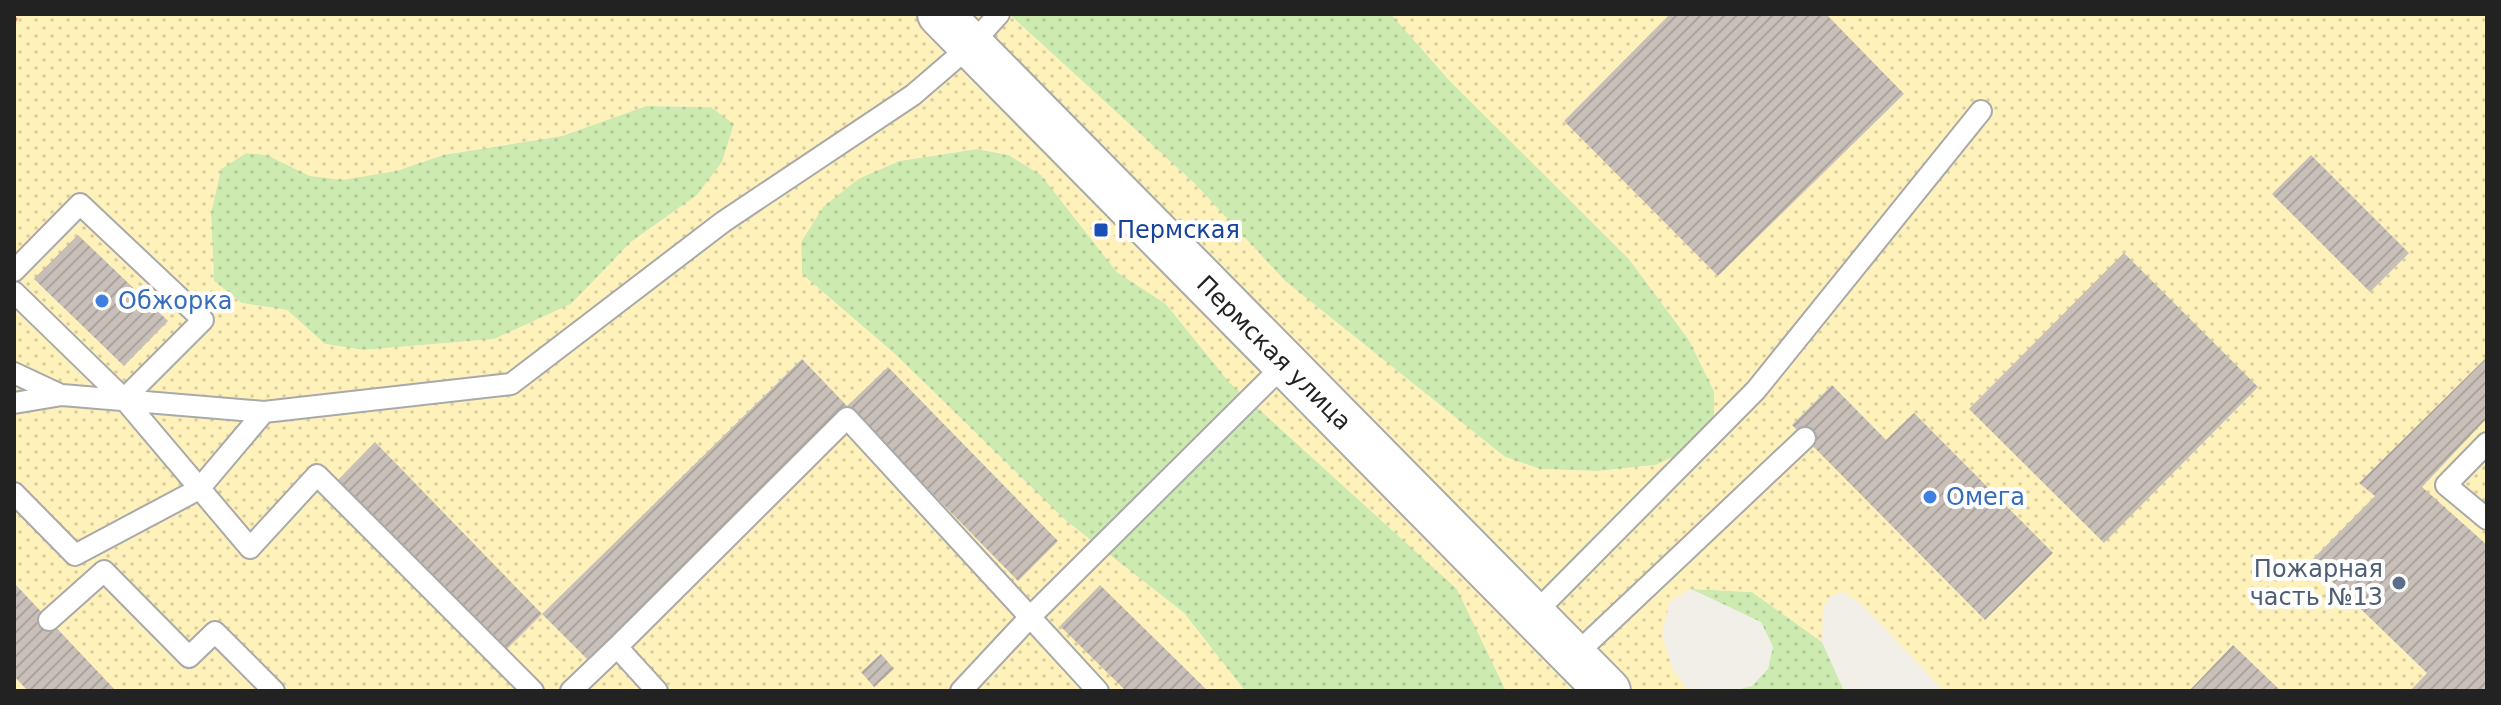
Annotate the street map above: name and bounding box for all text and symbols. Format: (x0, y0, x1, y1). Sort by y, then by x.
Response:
place label: Пермская (1117, 216, 1240, 244)
marker: Пермская (1092, 221, 1110, 239)
street label: Пермская улица (1191, 270, 1357, 436)
place label: Обжорка (118, 287, 232, 315)
marker: Обжорка (93, 292, 111, 310)
place label: Омега (1946, 483, 2025, 511)
marker: Омега (1921, 488, 1939, 506)
place label: Пожарная часть №13 (2250, 555, 2383, 611)
marker: Пожарная часть №13 (2390, 574, 2408, 592)

